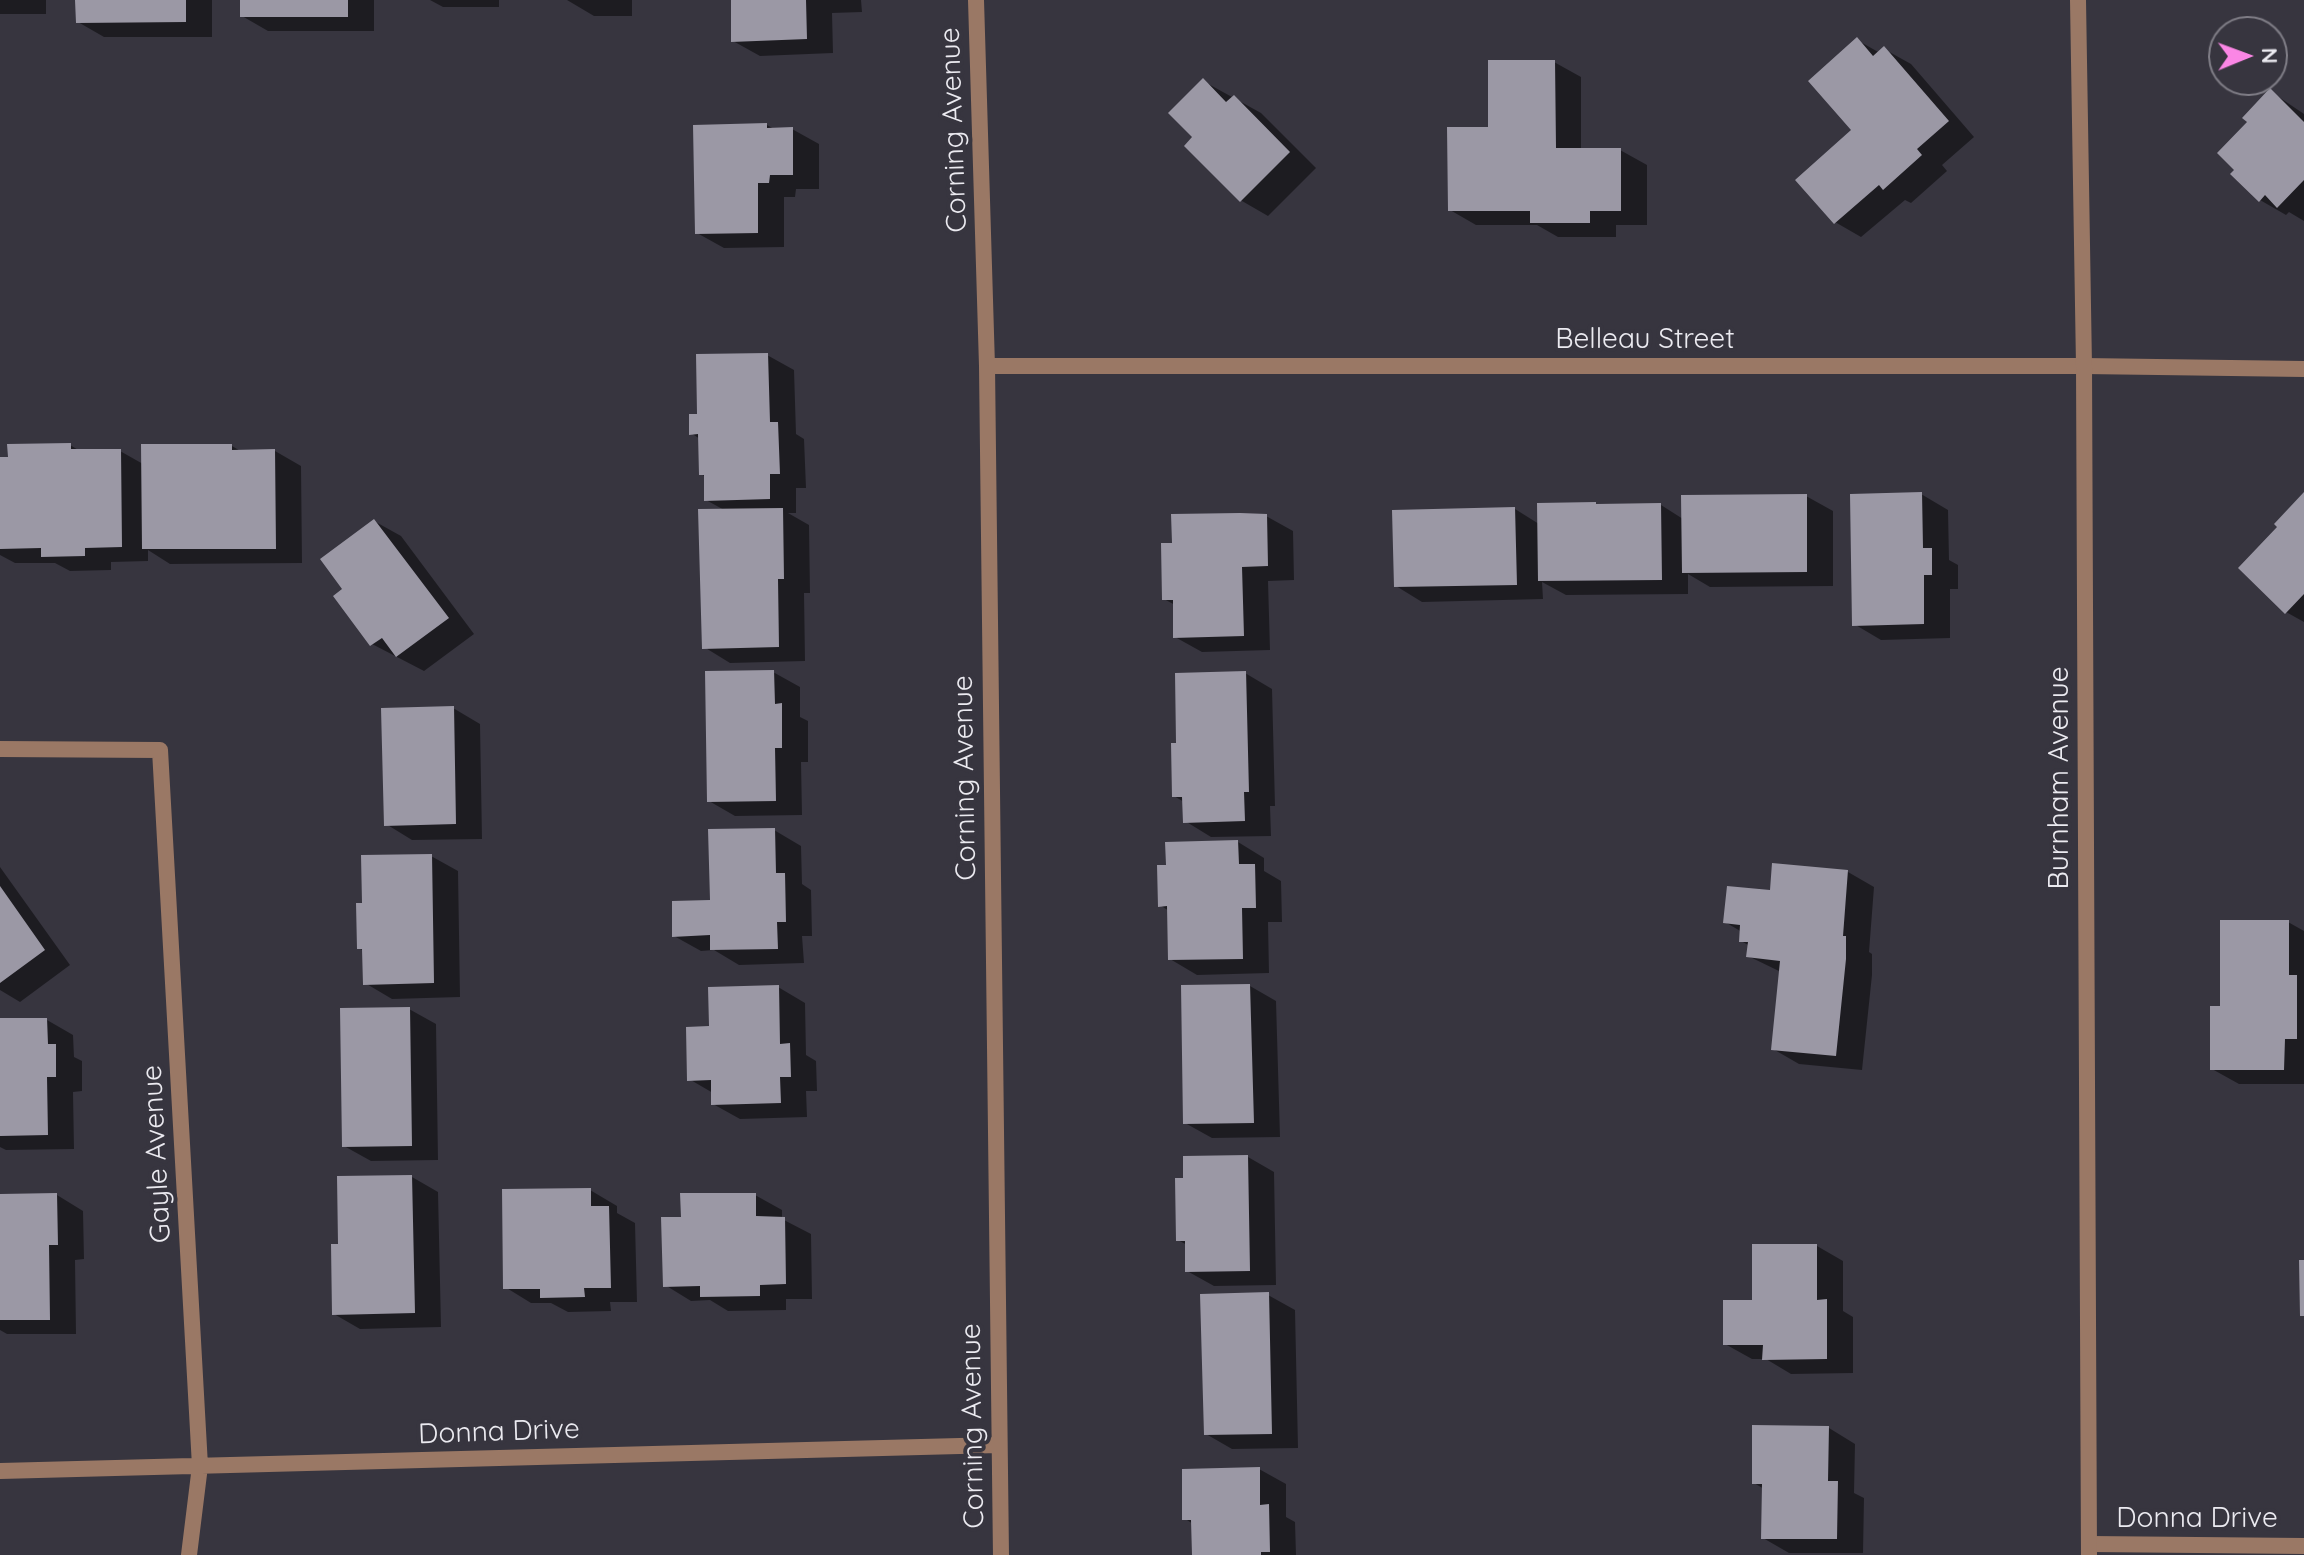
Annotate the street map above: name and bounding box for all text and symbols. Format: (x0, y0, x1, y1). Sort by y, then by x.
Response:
north arrow (2208, 16, 2288, 96)
street label: Corning Avenue (934, 27, 974, 233)
text: N (2256, 47, 2284, 64)
street label: Belleau Street (1555, 323, 1735, 357)
street label: Burnham Avenue (2043, 667, 2077, 889)
street label: Corning Avenue (946, 675, 984, 881)
street label: Gayle Avenue (136, 1064, 178, 1244)
street label: Corning Avenue (954, 1323, 992, 1529)
street label: Donna Drive (418, 1412, 580, 1452)
street label: Donna Drive (2116, 1502, 2278, 1536)

